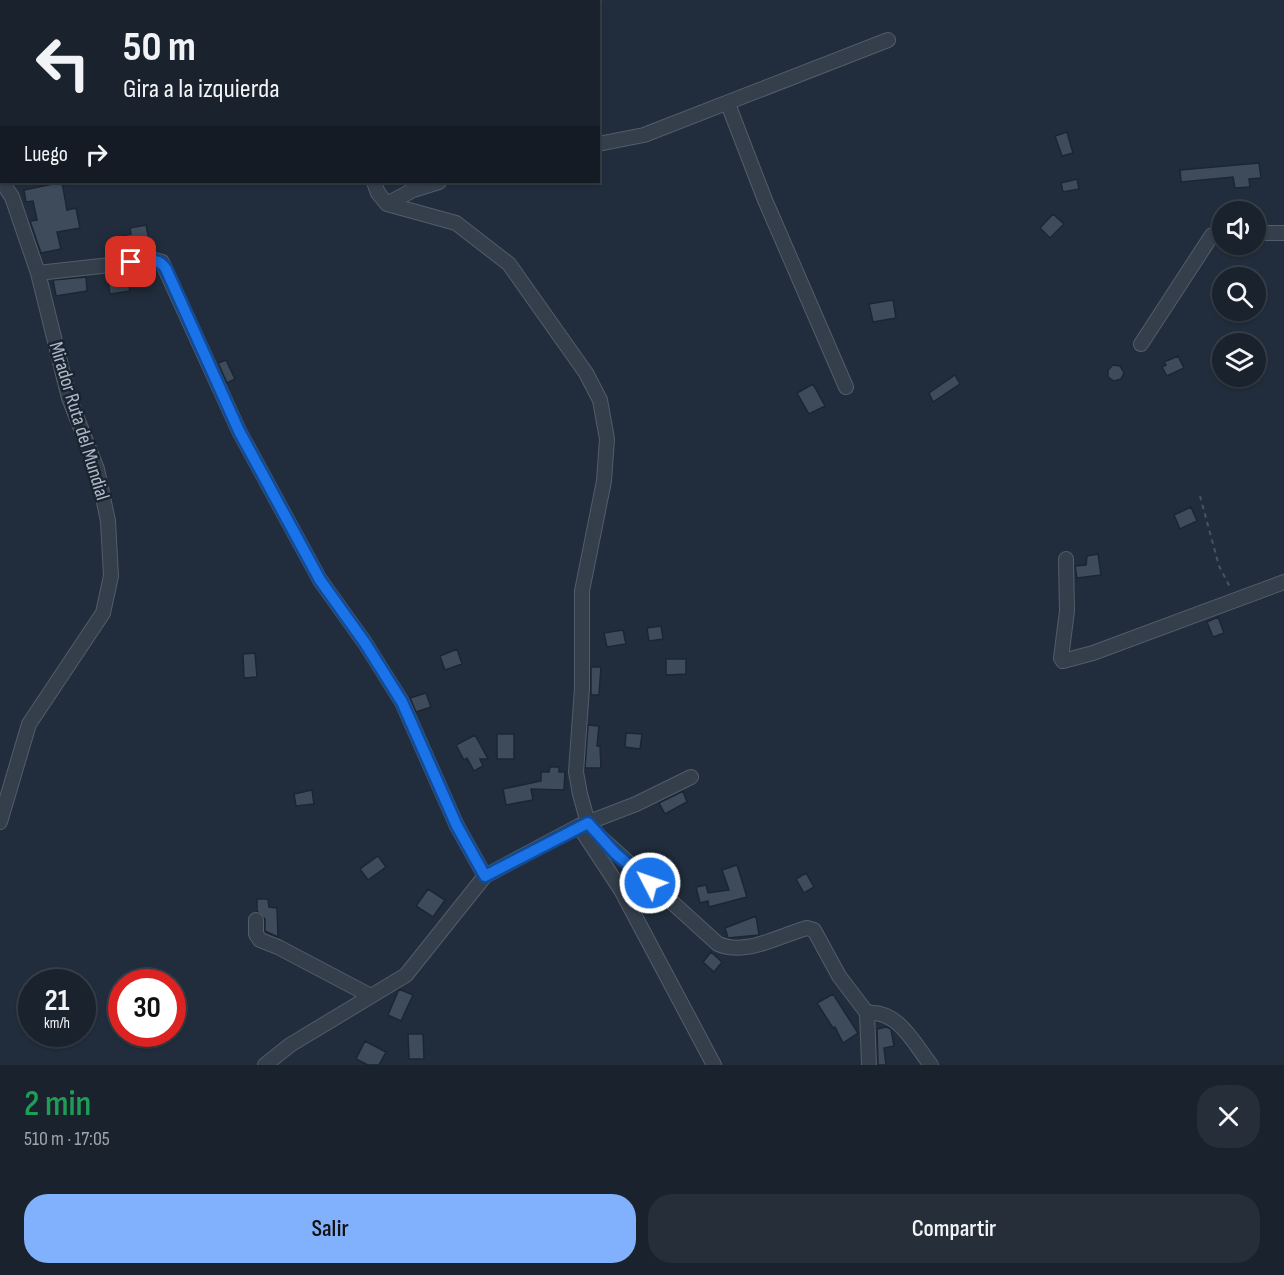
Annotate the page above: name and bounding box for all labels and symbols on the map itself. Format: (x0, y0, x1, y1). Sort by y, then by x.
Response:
pin (105, 236, 156, 287)
street label: Mirador Ruta del Mundial (44, 339, 114, 503)
position arrow (618, 851, 682, 915)
speed limit sign: 30 (108, 969, 186, 1047)

